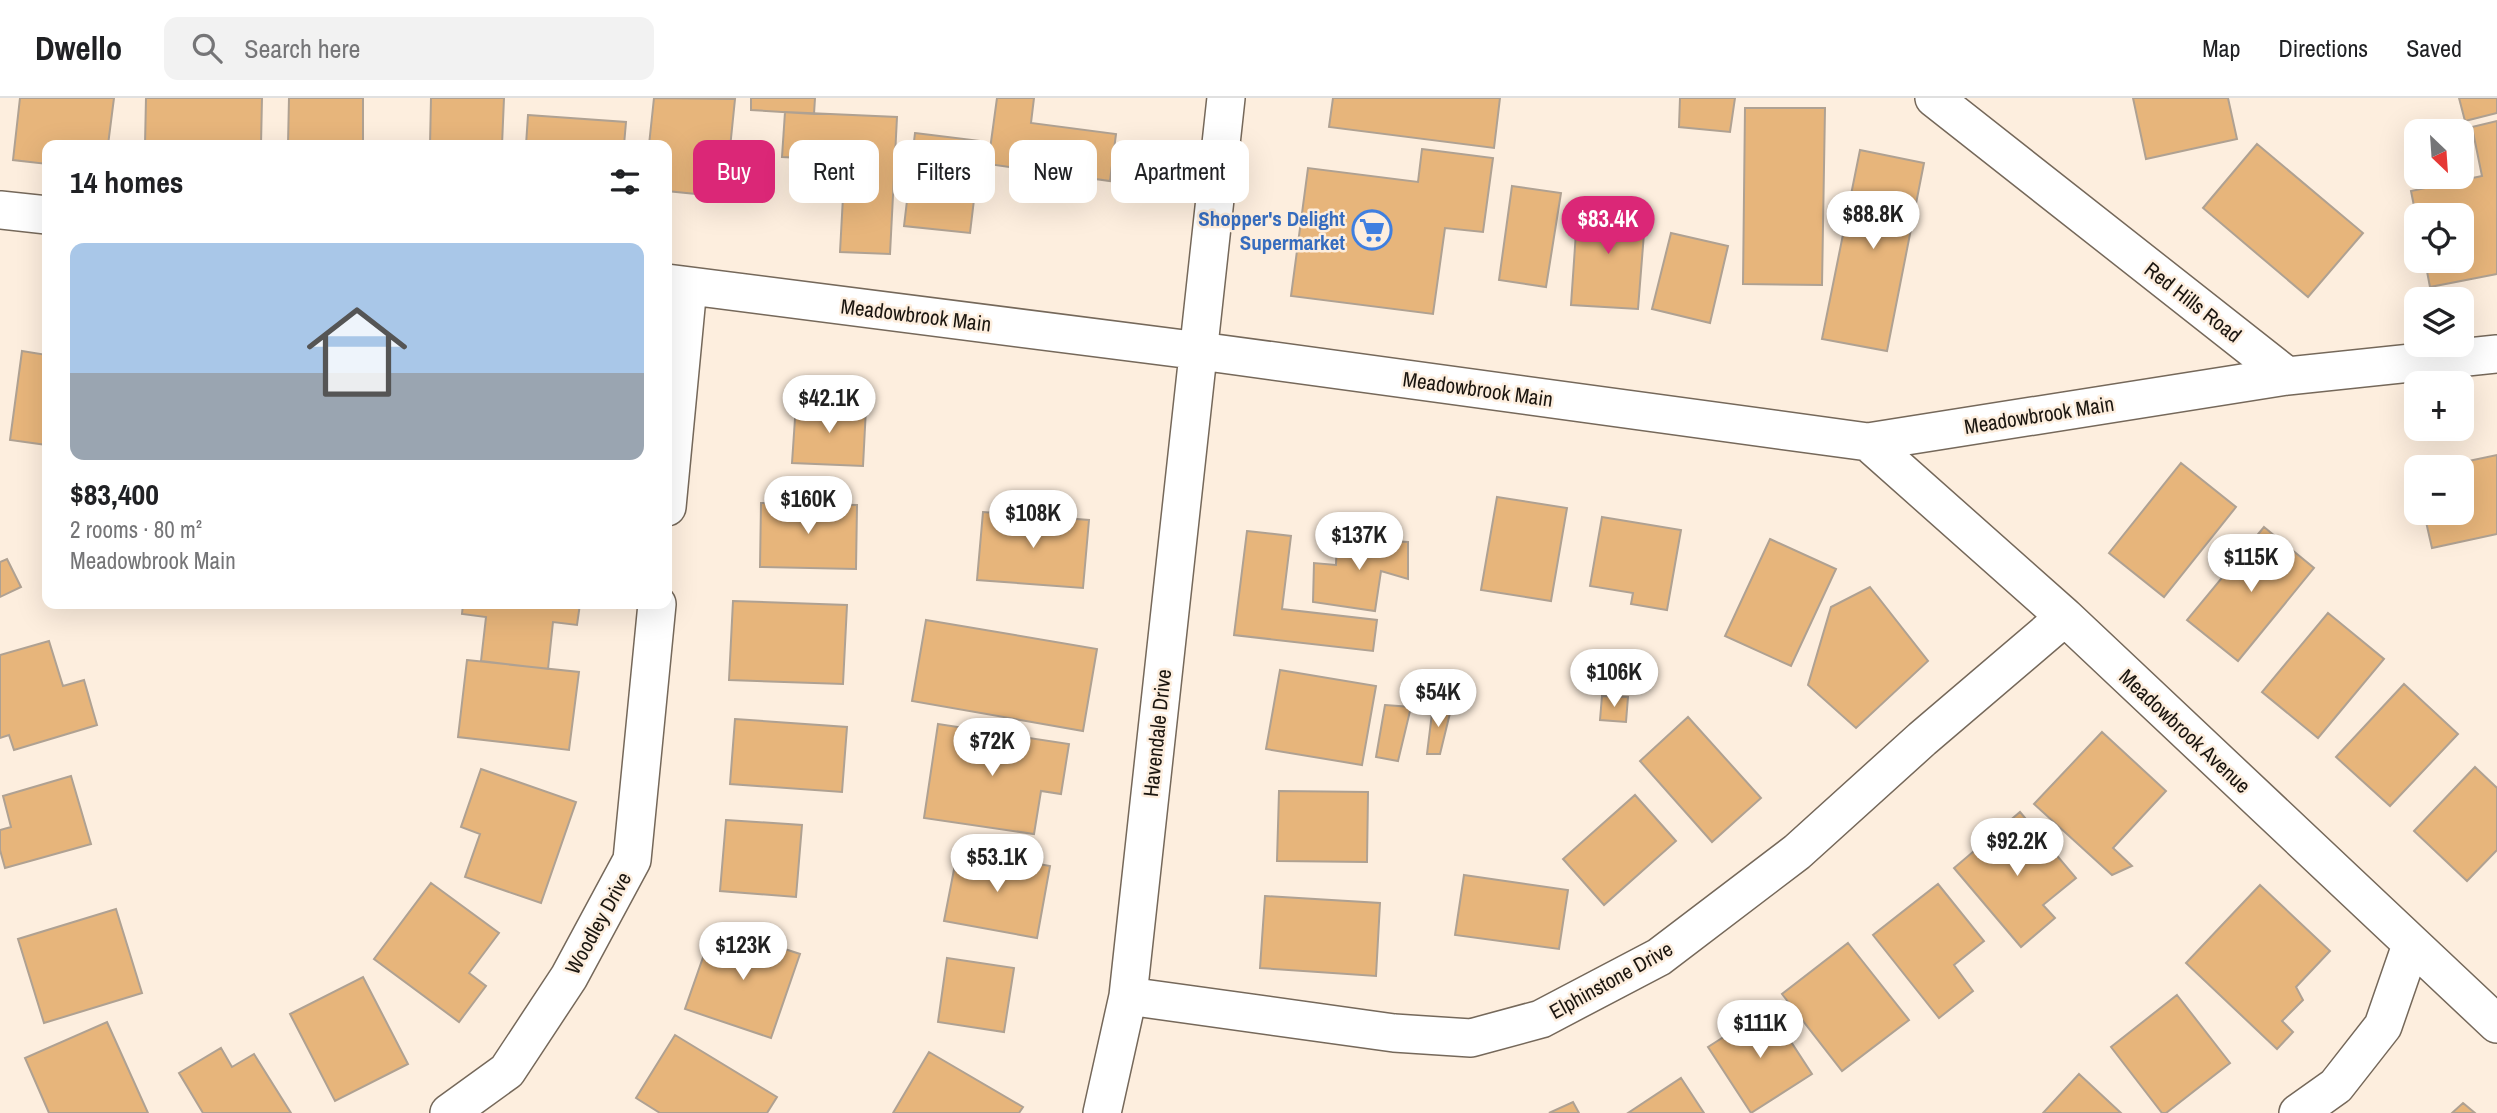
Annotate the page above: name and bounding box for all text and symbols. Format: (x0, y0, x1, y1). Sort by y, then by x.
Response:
search box (164, 17, 654, 80)
text: Dwello (35, 26, 122, 70)
icon: search (188, 29, 226, 67)
text: Search here (244, 31, 360, 66)
text: Map (2202, 32, 2240, 64)
text: Directions (2278, 32, 2368, 64)
text: Saved (2406, 32, 2462, 64)
north arrow (2404, 119, 2474, 189)
map controls (2404, 119, 2474, 525)
chip: Buy (693, 140, 775, 203)
chip: Rent (789, 140, 879, 203)
chip: Filters (893, 140, 995, 203)
chip: New (1009, 140, 1097, 203)
chip: Apartment (1111, 140, 1249, 203)
text: 14 homes (70, 162, 184, 202)
icon: filters (606, 163, 644, 201)
pin: $88.8K (1816, 192, 1930, 251)
pin: $83.4K (1551, 197, 1665, 256)
text: $88.8K (1843, 198, 1903, 229)
text: $83.4K (1578, 203, 1638, 234)
button: locate (2404, 203, 2474, 273)
place label: Shopper's Delight Supermarket (1198, 204, 1345, 257)
supermarket icon: Shopper's Delight Supermarket (1351, 209, 1393, 251)
street label: Red Hills Road (2138, 255, 2248, 349)
button: layers (2404, 287, 2474, 357)
icon: home (294, 289, 420, 415)
street label: Meadowbrook Main (839, 291, 993, 339)
street label: Meadowbrook Main (1401, 364, 1555, 414)
button: + (2404, 371, 2474, 441)
pin: $42.1K (772, 376, 886, 435)
text: $42.1K (799, 382, 859, 413)
street label: Meadowbrook Main (1962, 389, 2116, 441)
button: − (2404, 455, 2474, 525)
text: $83,400 (70, 474, 159, 514)
pin: $160K (759, 476, 857, 536)
text: $160K (780, 483, 836, 514)
pin: $108K (984, 490, 1082, 550)
text: $108K (1005, 497, 1061, 528)
pin: $137K (1310, 512, 1408, 572)
text: 2 rooms · 80 m² (70, 514, 202, 545)
text: $137K (1331, 519, 1387, 550)
pin: $115K (2202, 534, 2300, 594)
text: $115K (2224, 541, 2278, 572)
text: Meadowbrook Main (70, 545, 236, 576)
pin: $106K (1565, 650, 1663, 709)
text: $106K (1586, 656, 1642, 687)
street label: Meadowbrook Avenue (2113, 662, 2257, 800)
street label: Havendale Drive (1136, 668, 1178, 798)
pin: $54K (1397, 670, 1479, 729)
text: $54K (1415, 676, 1461, 707)
pin: $72K (951, 718, 1033, 778)
text: $72K (969, 725, 1015, 756)
pin: $92.2K (1960, 818, 2074, 878)
text: $92.2K (1987, 825, 2047, 856)
pin: $53.1K (940, 834, 1054, 894)
text: $53.1K (967, 841, 1027, 872)
street label: Woodley Drive (558, 867, 638, 979)
pin: $123K (694, 922, 792, 982)
text: $123K (715, 929, 771, 960)
street label: Elphinstone Drive (1544, 934, 1678, 1026)
pin: $111K (1711, 1000, 1809, 1060)
text: $111K (1733, 1007, 1787, 1038)

